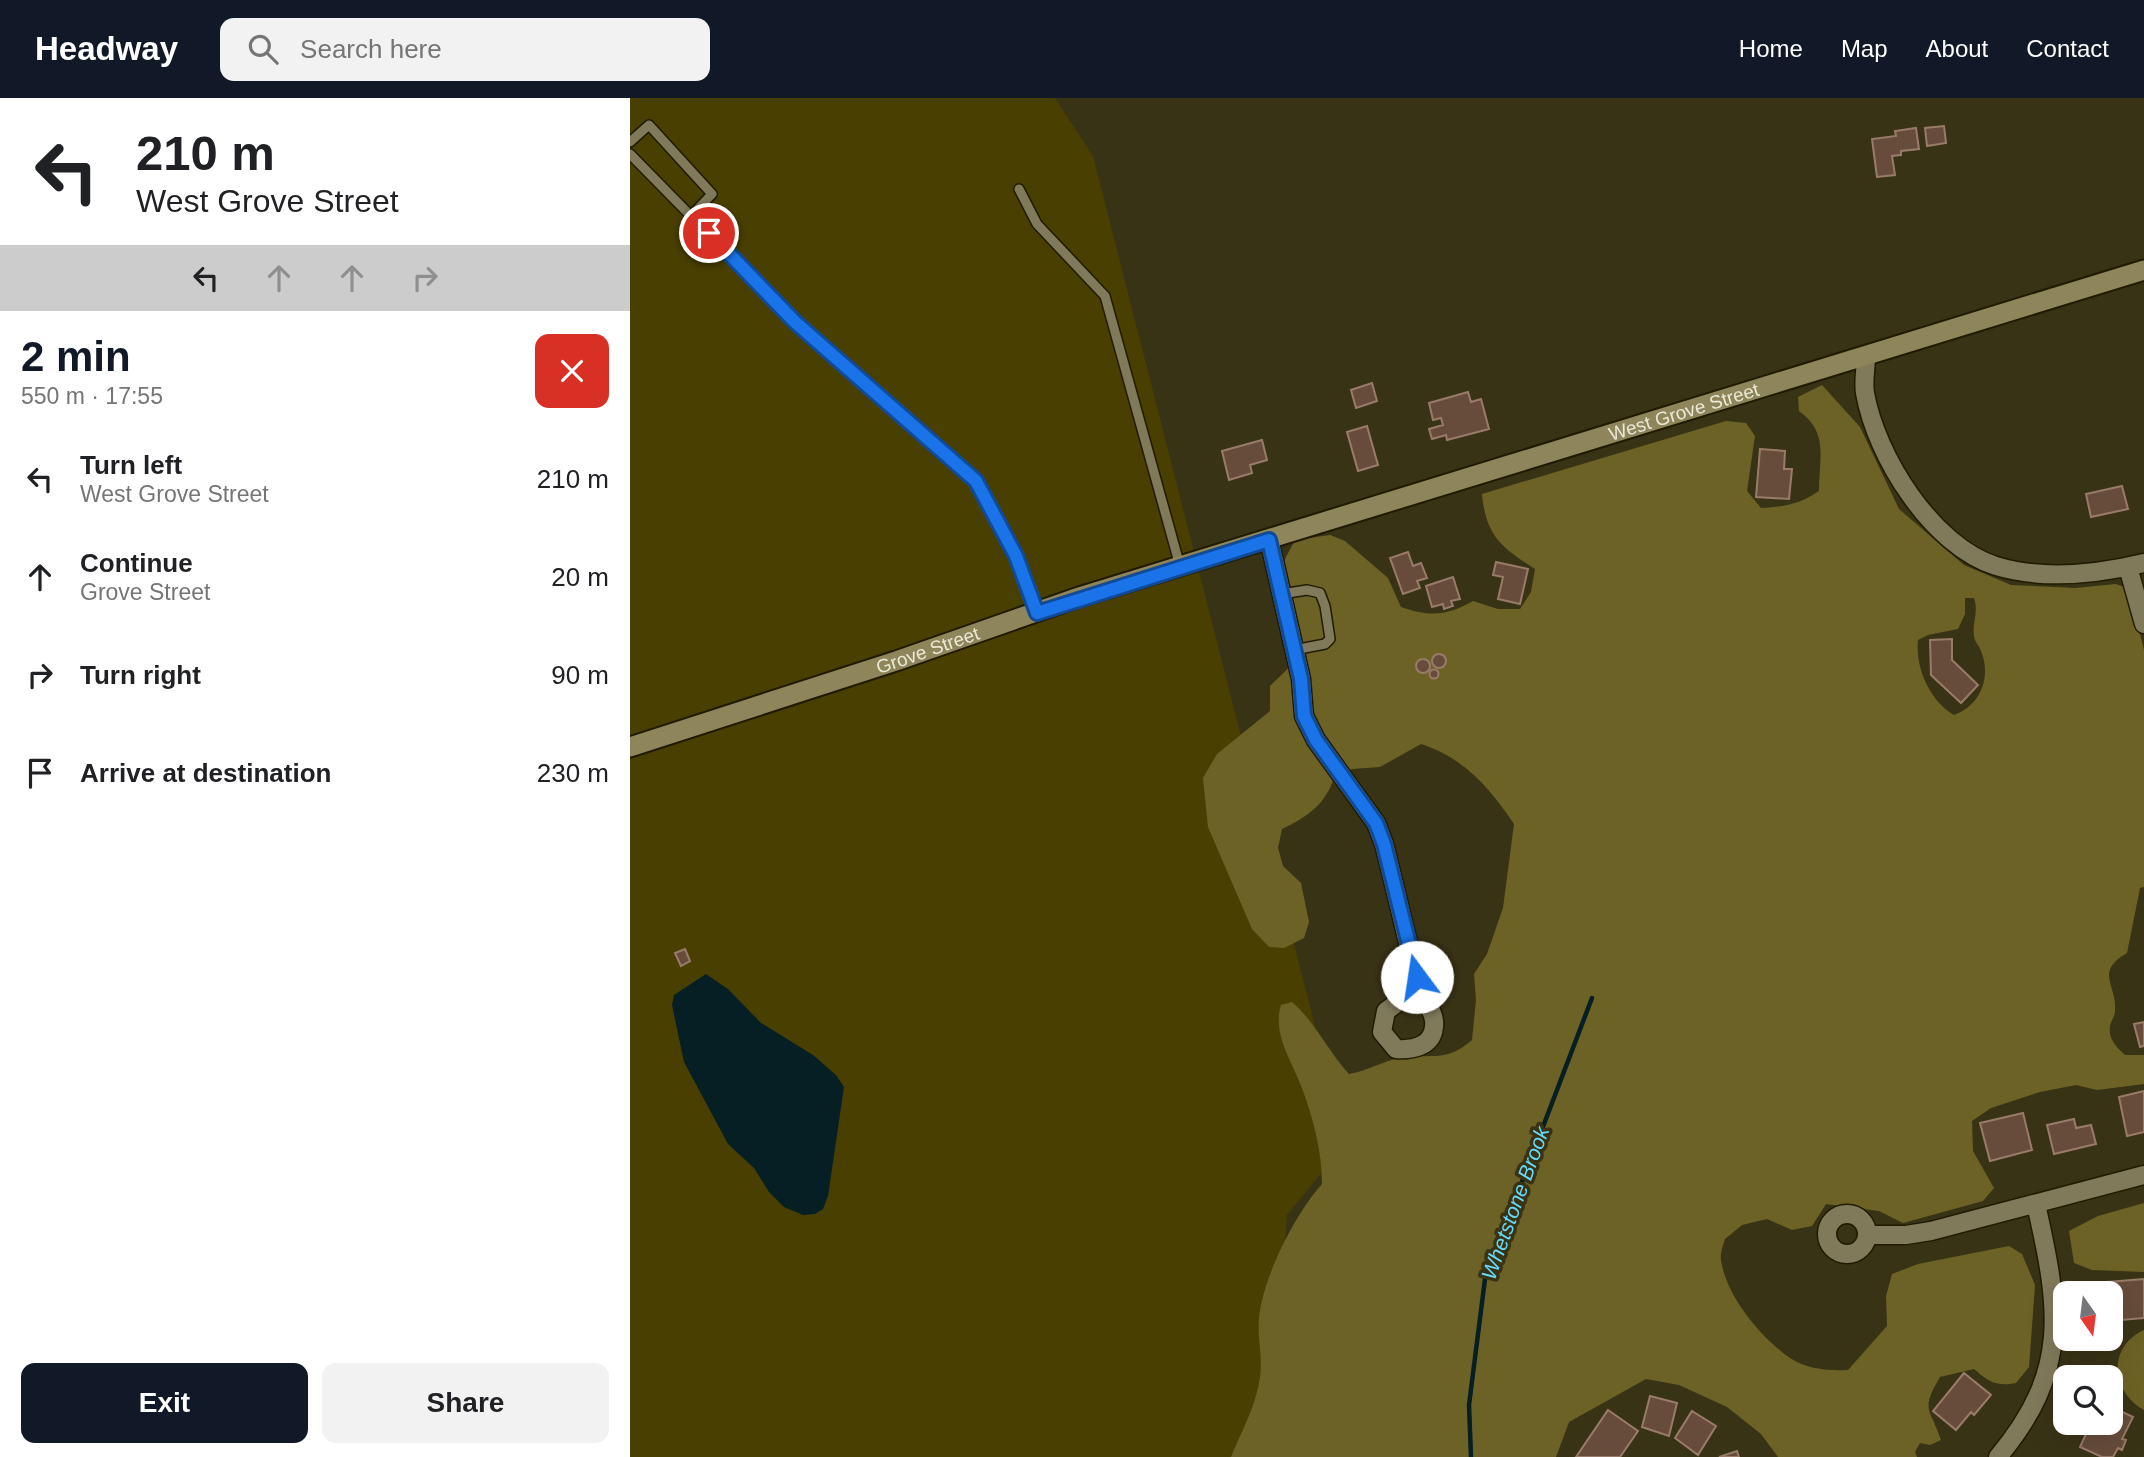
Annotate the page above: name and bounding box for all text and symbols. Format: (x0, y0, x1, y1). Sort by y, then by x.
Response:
search box (220, 18, 710, 81)
text: Headway (35, 30, 178, 67)
icon: search (244, 30, 282, 68)
text: Search here (300, 34, 442, 64)
text: Home (1739, 35, 1803, 62)
text: Map (1841, 35, 1888, 62)
text: About (1926, 35, 1988, 62)
text: Contact (2026, 35, 2109, 62)
icon: left (21, 126, 112, 217)
text: 210 m (136, 126, 275, 180)
text: West Grove Street (136, 183, 399, 219)
pin (679, 203, 739, 263)
icon: arrive (690, 214, 728, 252)
icon: left (187, 259, 225, 297)
icon: ahead (260, 259, 298, 297)
icon: ahead (333, 259, 371, 297)
icon: right (406, 259, 444, 297)
text: 2 min (21, 333, 131, 380)
button: close (535, 334, 609, 408)
street label: West Grove Street (1606, 378, 1762, 444)
text: 550 m · 17:55 (21, 383, 163, 409)
text: Turn left (80, 450, 182, 480)
icon: left (21, 460, 59, 498)
text: 210 m (537, 464, 609, 494)
text: West Grove Street (80, 481, 269, 507)
text: Continue (80, 548, 193, 578)
icon: ahead (21, 558, 59, 596)
text: 20 m (551, 562, 609, 592)
text: Grove Street (80, 579, 210, 605)
street label: Grove Street (873, 622, 983, 677)
icon: right (21, 656, 59, 694)
text: Turn right (80, 660, 201, 690)
text: 90 m (551, 660, 609, 690)
icon: arrive (21, 754, 59, 792)
text: Arrive at destination (80, 758, 331, 788)
text: 230 m (537, 758, 609, 788)
position arrow (1380, 940, 1454, 1014)
water label: Whetstone Brook (1477, 1122, 1554, 1283)
north arrow (2053, 1281, 2123, 1351)
map controls (2053, 1281, 2123, 1435)
button: Exit (21, 1363, 308, 1443)
button: Share (322, 1363, 609, 1443)
button: search (2053, 1365, 2123, 1435)

